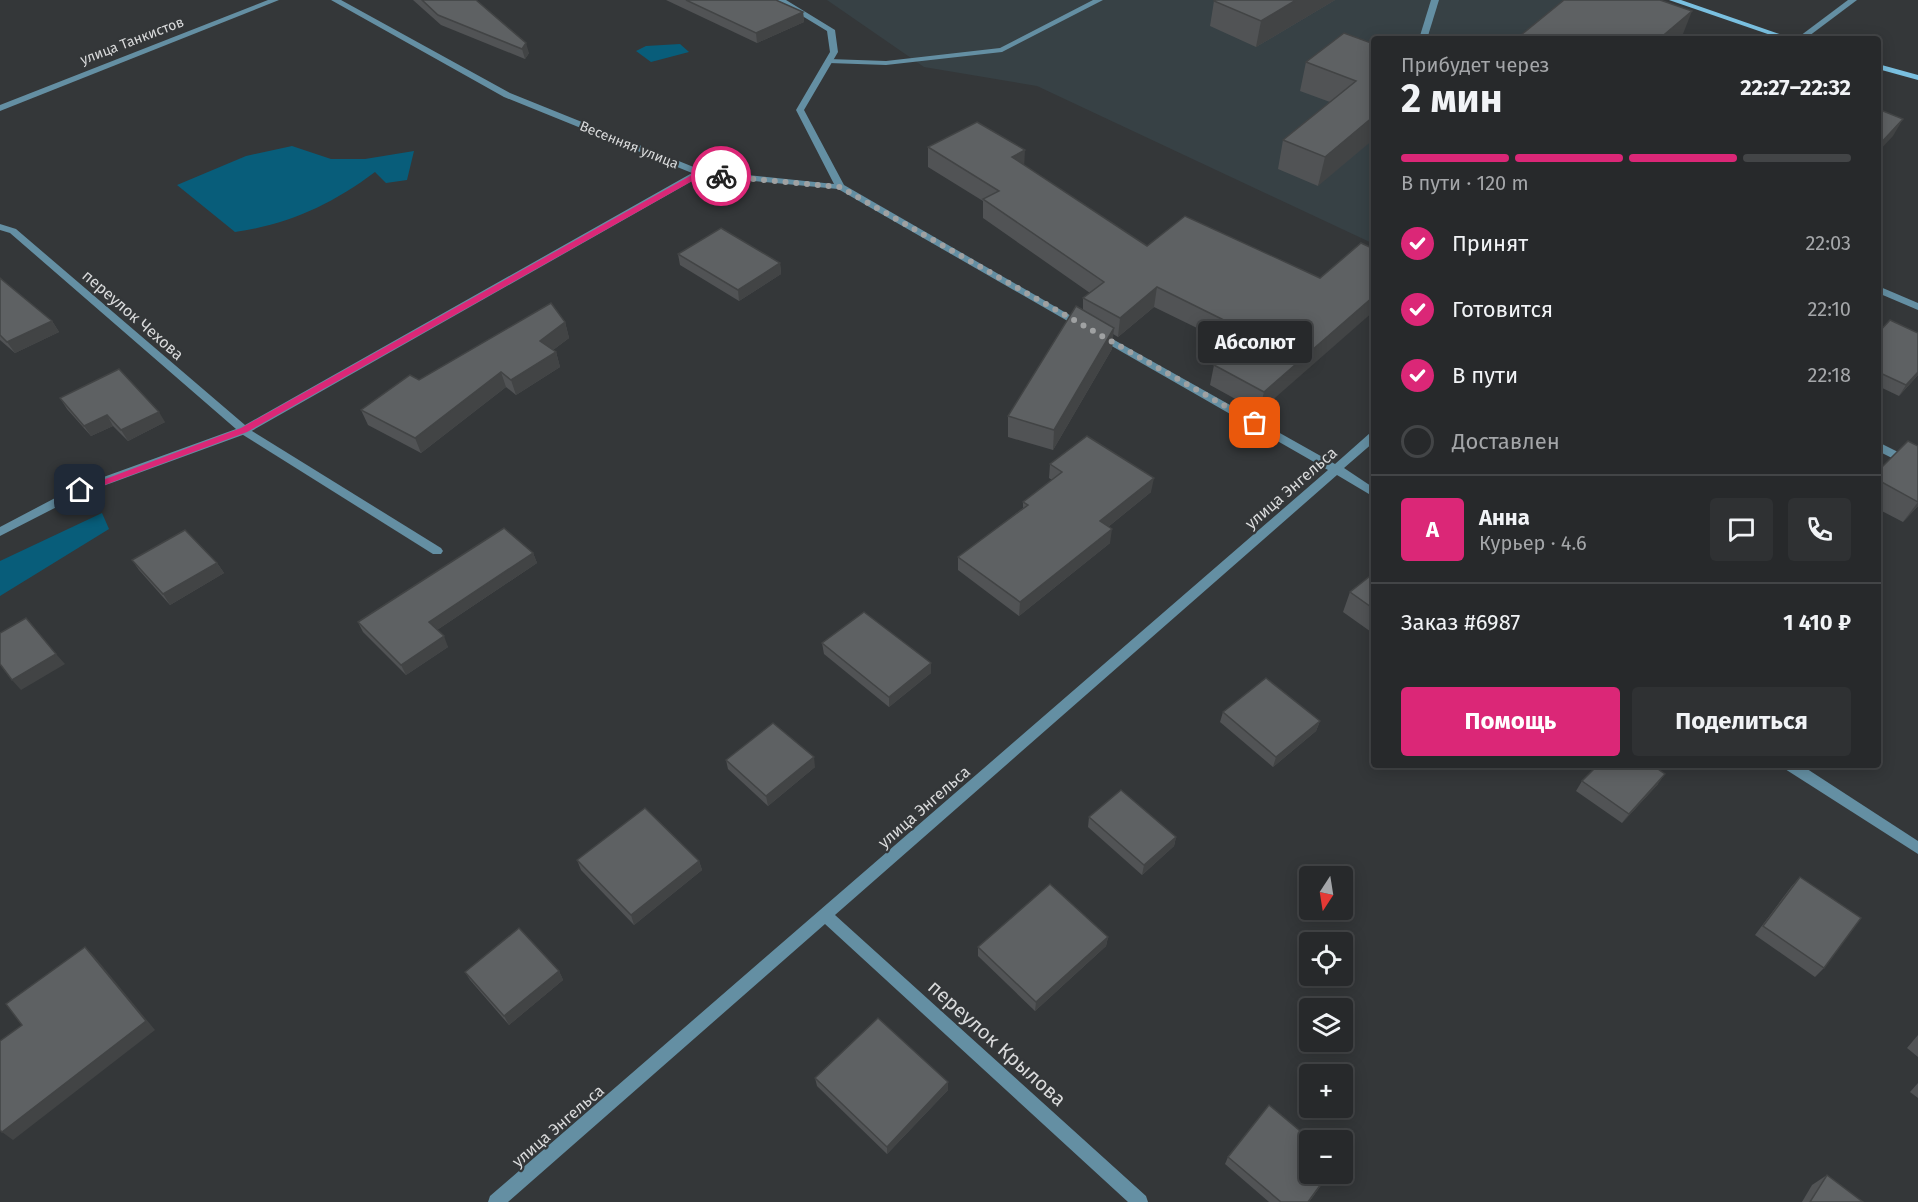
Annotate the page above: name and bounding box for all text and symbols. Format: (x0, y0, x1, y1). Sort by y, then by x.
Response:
street label: улица Танкистов (78, 13, 186, 69)
text: Прибудет через (1401, 53, 1550, 77)
text: 22:27–22:32 (1740, 74, 1851, 101)
text: 2 мин (1401, 76, 1503, 122)
street label: Весенняя улица (577, 117, 681, 173)
courier (691, 146, 751, 206)
icon: bike (705, 160, 738, 193)
text: В пути · 120 m (1401, 171, 1529, 195)
icon: check (1401, 227, 1434, 260)
text: Принят (1452, 230, 1528, 257)
text: 22:03 (1805, 231, 1851, 255)
street label: переулок Чехова (78, 266, 188, 364)
icon: check (1401, 293, 1434, 326)
text: Готовится (1452, 296, 1553, 323)
text: 22:10 (1807, 297, 1851, 321)
callout: Абсолют (1198, 321, 1312, 363)
text: Абсолют (1215, 330, 1295, 354)
icon: check (1401, 359, 1434, 392)
text: В пути (1452, 362, 1518, 389)
text: 22:18 (1808, 363, 1851, 387)
pin (1229, 397, 1280, 448)
icon: bag (1238, 406, 1271, 439)
text: Доставлен (1452, 428, 1560, 455)
street label: улица Энгельса (1241, 443, 1341, 533)
pin (54, 464, 105, 515)
icon: home (63, 473, 96, 506)
button: chat (1710, 498, 1773, 561)
button: phone (1788, 498, 1851, 561)
text: Анна (1479, 504, 1530, 531)
text: А (1426, 516, 1439, 543)
text: Курьер · 4.6 (1479, 531, 1587, 555)
text: Заказ #6987 (1401, 609, 1520, 636)
text: 1 410 ₽ (1783, 609, 1851, 636)
button: Помощь (1401, 687, 1620, 756)
button: Поделиться (1632, 687, 1851, 756)
street label: улица Энгельса (874, 762, 974, 852)
north arrow (1299, 866, 1353, 920)
map controls (1299, 866, 1353, 1184)
button: locate (1299, 932, 1353, 986)
street label: переулок Крылова (923, 975, 1071, 1111)
button: layers (1299, 998, 1353, 1052)
button: + (1299, 1064, 1353, 1118)
street label: улица Энгельса (508, 1081, 608, 1171)
button: − (1299, 1130, 1353, 1184)

